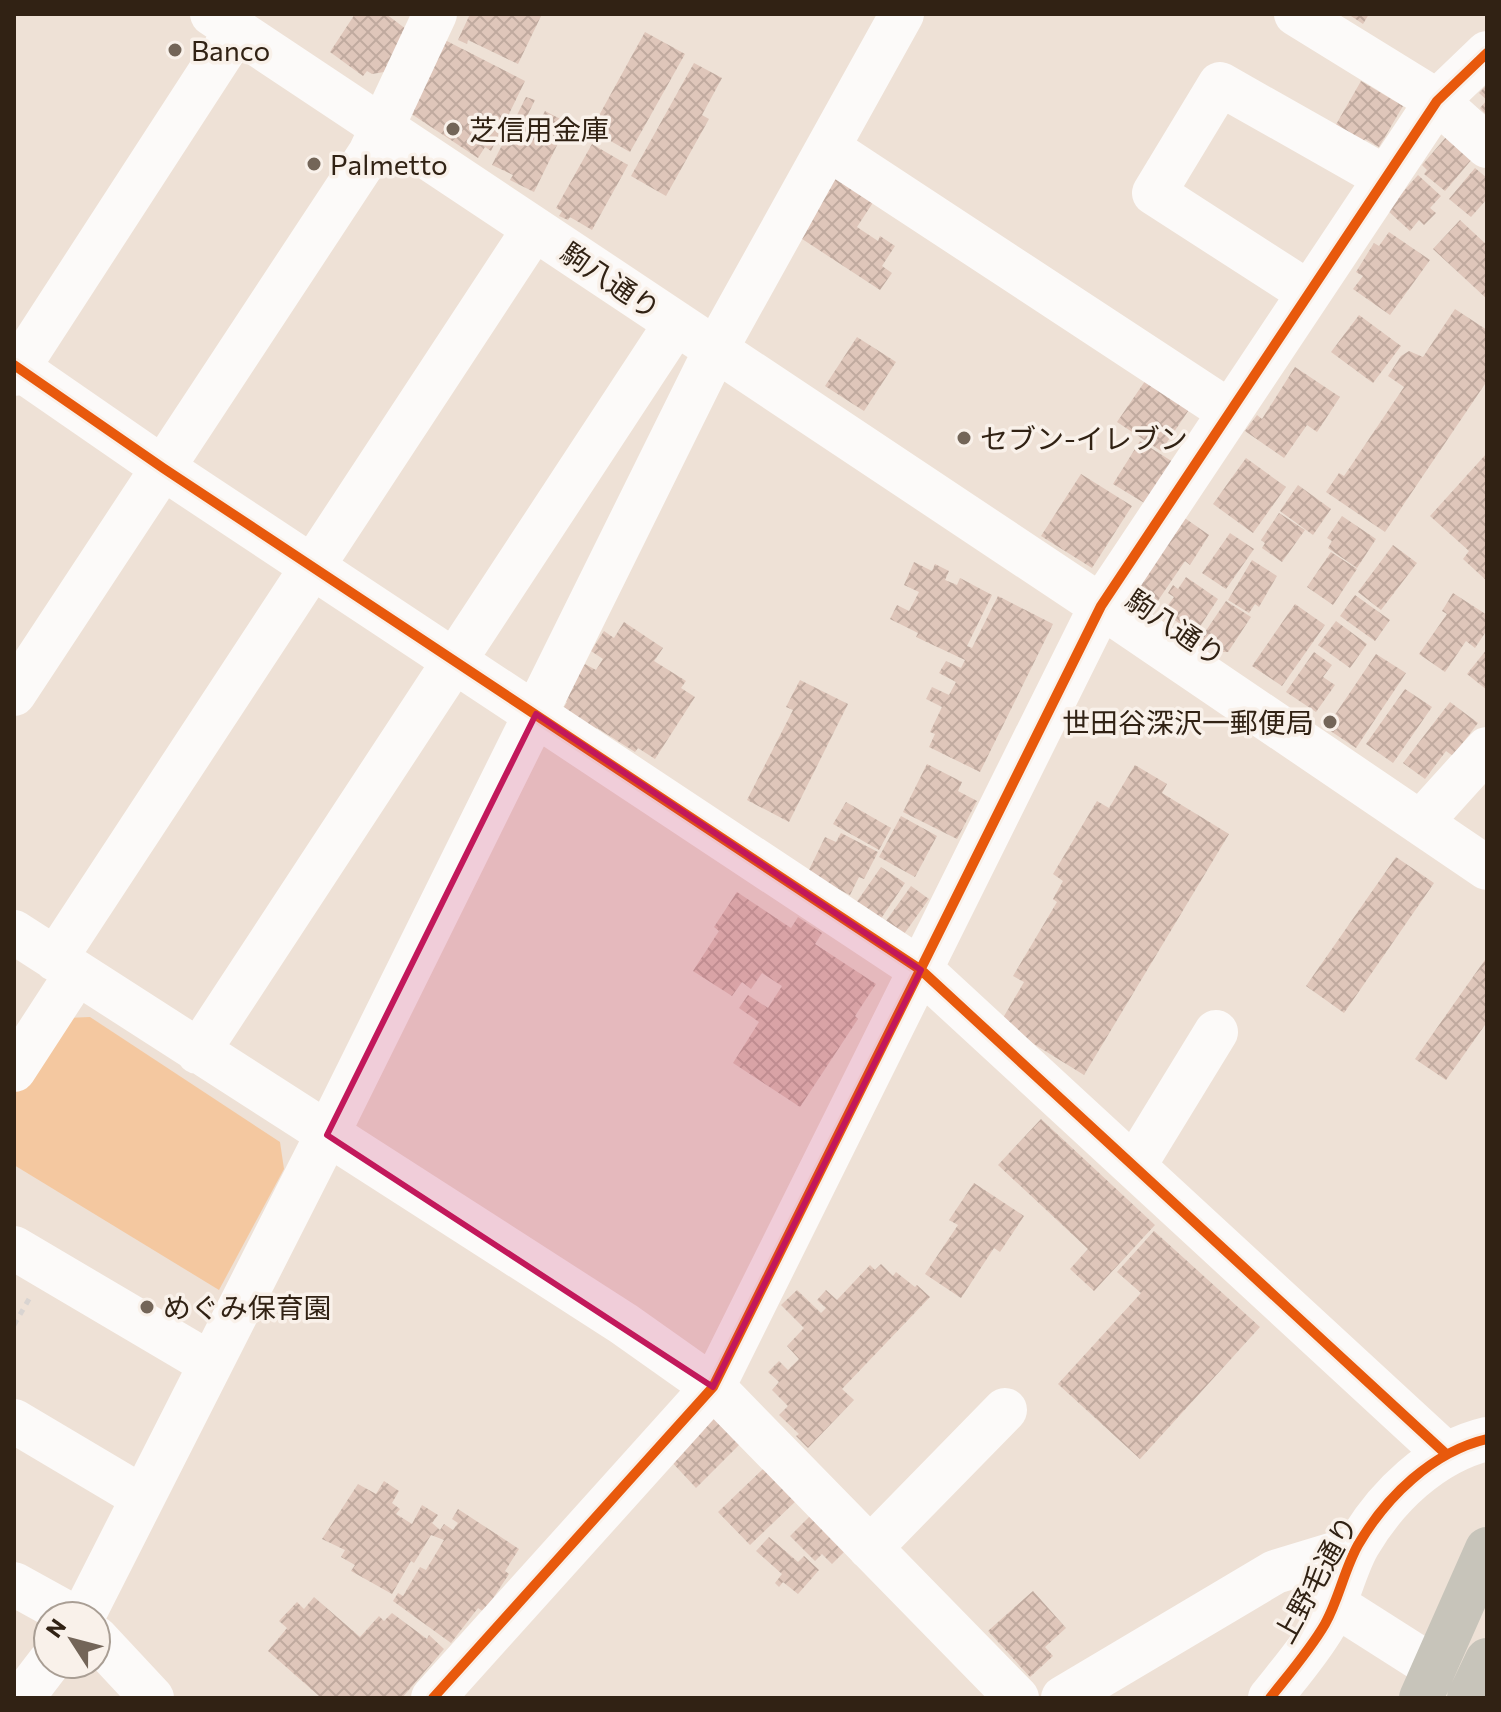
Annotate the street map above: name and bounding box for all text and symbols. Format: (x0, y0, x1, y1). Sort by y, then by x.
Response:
place label: Banco (191, 33, 270, 67)
marker: Banco (166, 41, 184, 59)
place label: 芝信用金庫 (469, 112, 609, 146)
marker: 芝信用金庫 (444, 120, 462, 138)
place label: Palmetto (330, 147, 448, 181)
marker: Palmetto (305, 155, 323, 173)
street label: 駒八通り (555, 235, 667, 325)
place label: セブン-イレブン (980, 421, 1188, 455)
marker: セブン-イレブン (955, 429, 973, 447)
street label: 駒八通り (1120, 582, 1232, 672)
place label: 世田谷深沢一郵便局 (1062, 705, 1314, 739)
marker: 世田谷深沢一郵便局 (1321, 713, 1339, 731)
place label: めぐみ保育園 (163, 1290, 332, 1324)
marker: めぐみ保育園 (138, 1298, 156, 1316)
street label: 上野毛通り (1266, 1510, 1364, 1648)
north arrow (32, 1600, 112, 1680)
text: N (40, 1613, 71, 1643)

